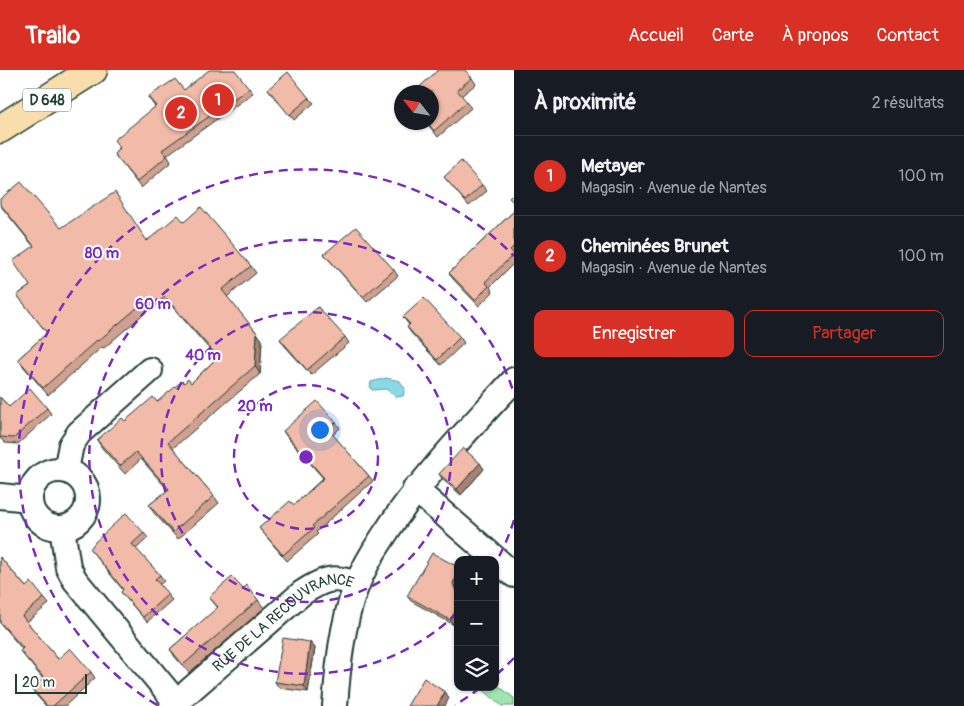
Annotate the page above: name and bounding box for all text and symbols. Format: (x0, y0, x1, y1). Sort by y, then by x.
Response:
text: Trailo (25, 21, 80, 50)
text: Accueil (628, 24, 684, 47)
text: Carte (712, 24, 754, 47)
text: À propos (782, 24, 848, 47)
text: Contact (876, 24, 939, 47)
pin: 1 (202, 81, 234, 119)
north arrow (394, 85, 439, 130)
road number: D 648 (23, 88, 71, 112)
text: À proximité (534, 89, 637, 116)
text: 2 résultats (872, 93, 944, 113)
pin: 2 (165, 94, 197, 132)
text: Metayer (581, 154, 645, 178)
text: 1 (547, 166, 553, 186)
text: 100 m (898, 166, 944, 186)
text: Magasin · Avenue de Nantes (581, 178, 767, 198)
text: Cheminées Brunet (581, 234, 729, 258)
text: 80 m (85, 244, 119, 263)
text: 2 (546, 246, 554, 266)
text: 100 m (898, 246, 944, 266)
text: Magasin · Avenue de Nantes (581, 258, 767, 278)
text: 60 m (135, 295, 171, 314)
button: Enregistrer (534, 310, 734, 357)
button: Partager (744, 310, 944, 357)
text: 40 m (185, 346, 221, 365)
text: 20 m (237, 397, 273, 416)
your location (307, 417, 333, 443)
centre of rings (297, 448, 315, 466)
map controls (454, 556, 499, 691)
button: + (454, 556, 499, 601)
street label: RUE DE LA RECOUVRANCE (209, 569, 357, 676)
button: − (454, 601, 499, 646)
button: layers (454, 646, 499, 691)
scale bar (15, 671, 88, 694)
text: 20 m (22, 674, 55, 691)

